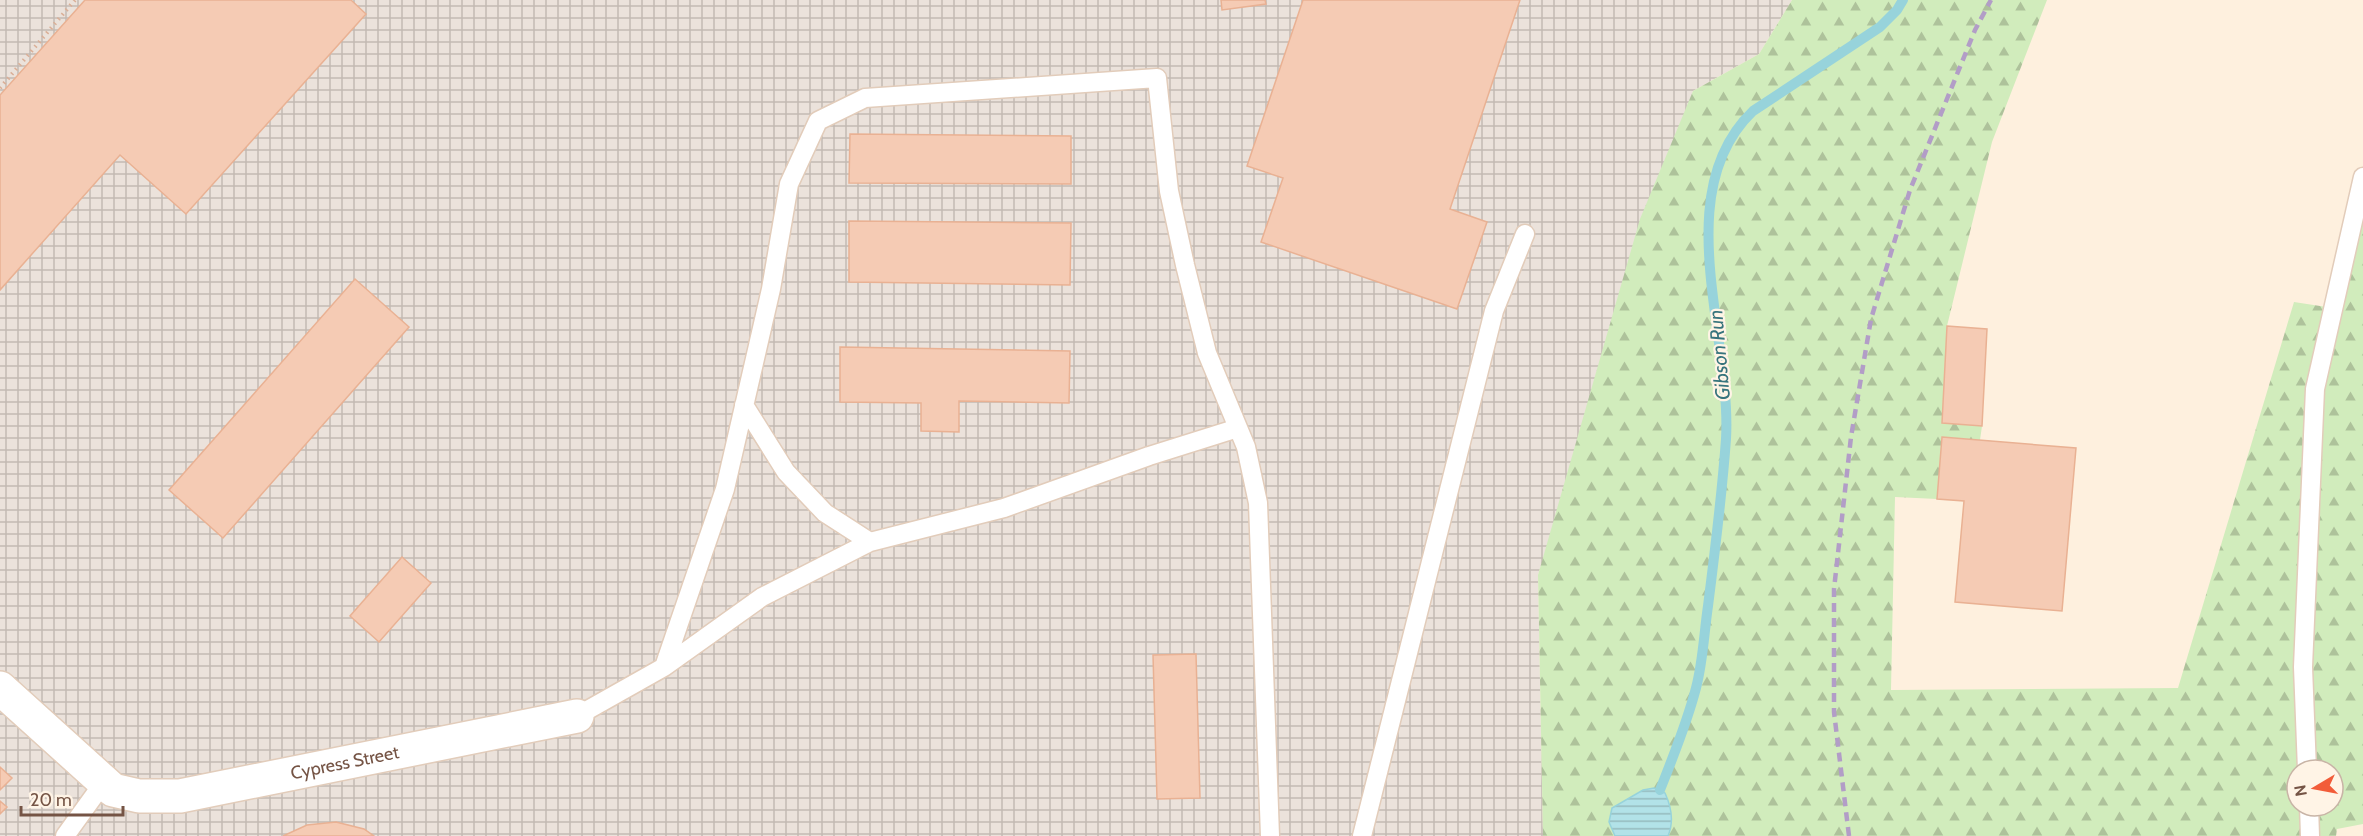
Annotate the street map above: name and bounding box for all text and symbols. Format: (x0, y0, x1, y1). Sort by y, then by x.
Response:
water label: Gibson Run (1703, 309, 1735, 401)
street label: Cypress Street (289, 741, 401, 784)
north arrow (2285, 758, 2345, 818)
scale bar (21, 779, 123, 817)
text: N (2290, 783, 2311, 798)
text: 20 m (30, 789, 72, 811)

